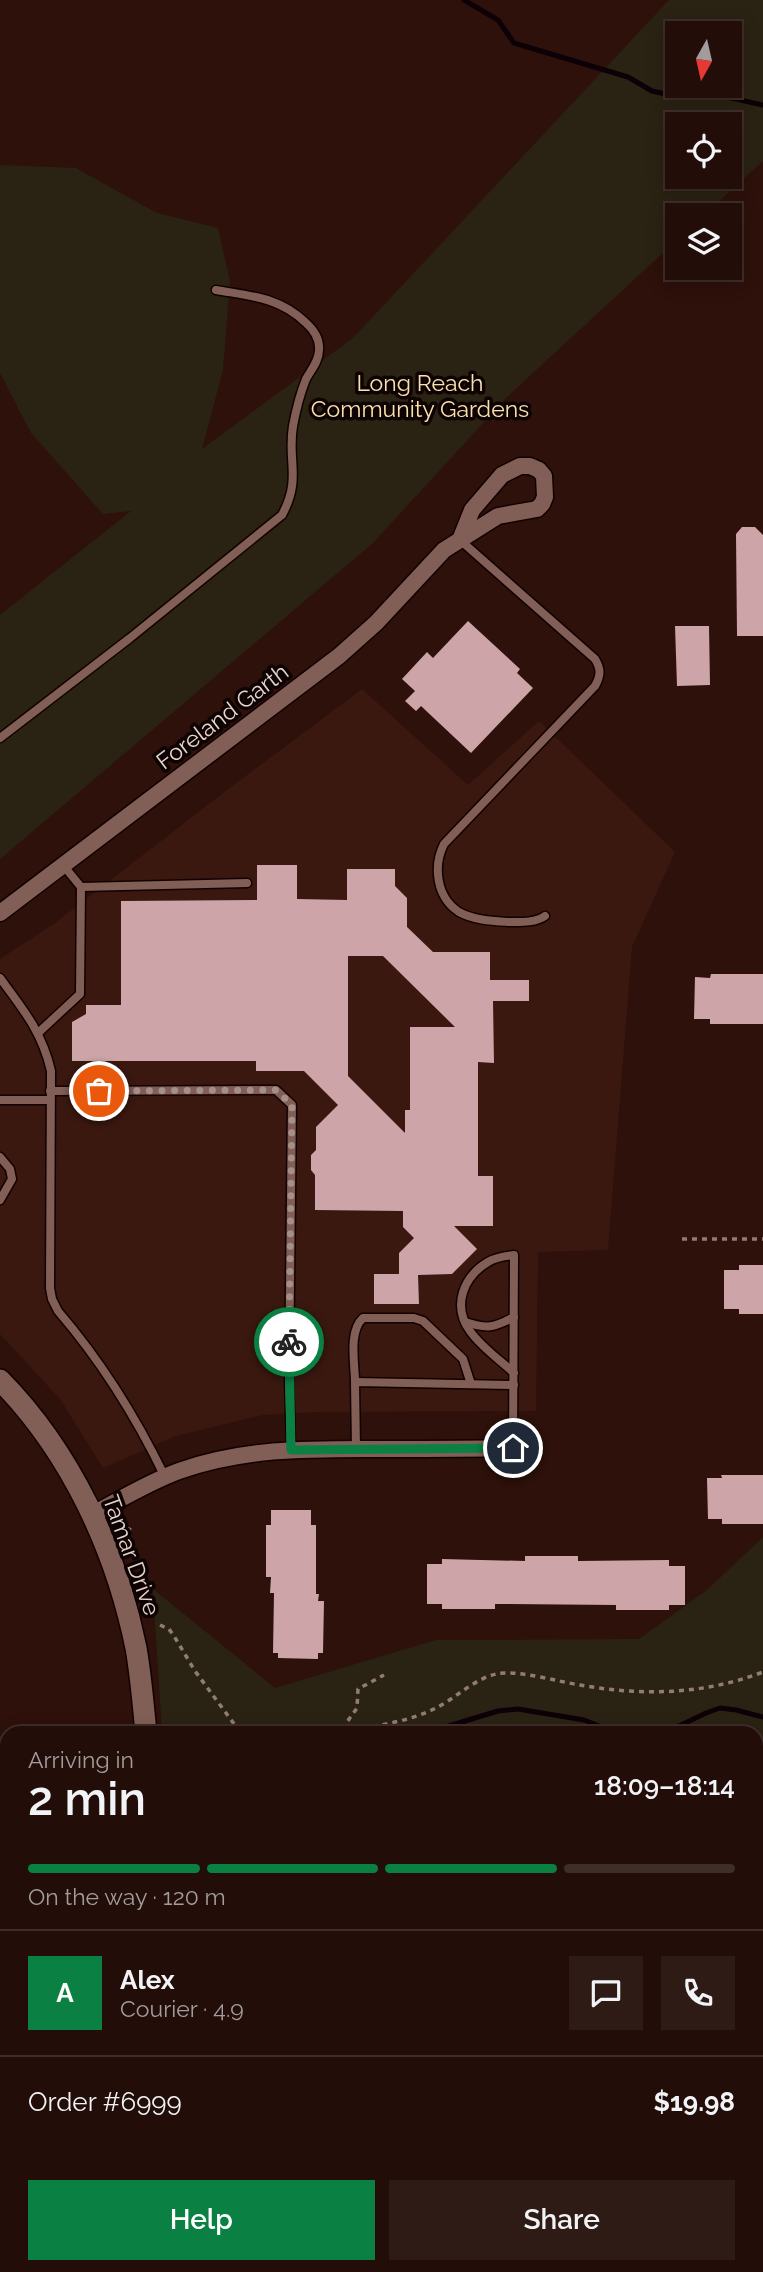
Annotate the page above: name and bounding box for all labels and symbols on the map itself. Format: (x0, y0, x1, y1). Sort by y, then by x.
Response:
north arrow (665, 21, 742, 98)
park label: Long Reach Community Gardens (311, 369, 529, 422)
street label: Foreland Garth (151, 658, 293, 774)
pin (69, 1061, 129, 1121)
courier (254, 1307, 324, 1377)
pin (483, 1418, 543, 1478)
street label: Tamar Drive (98, 1491, 166, 1619)

